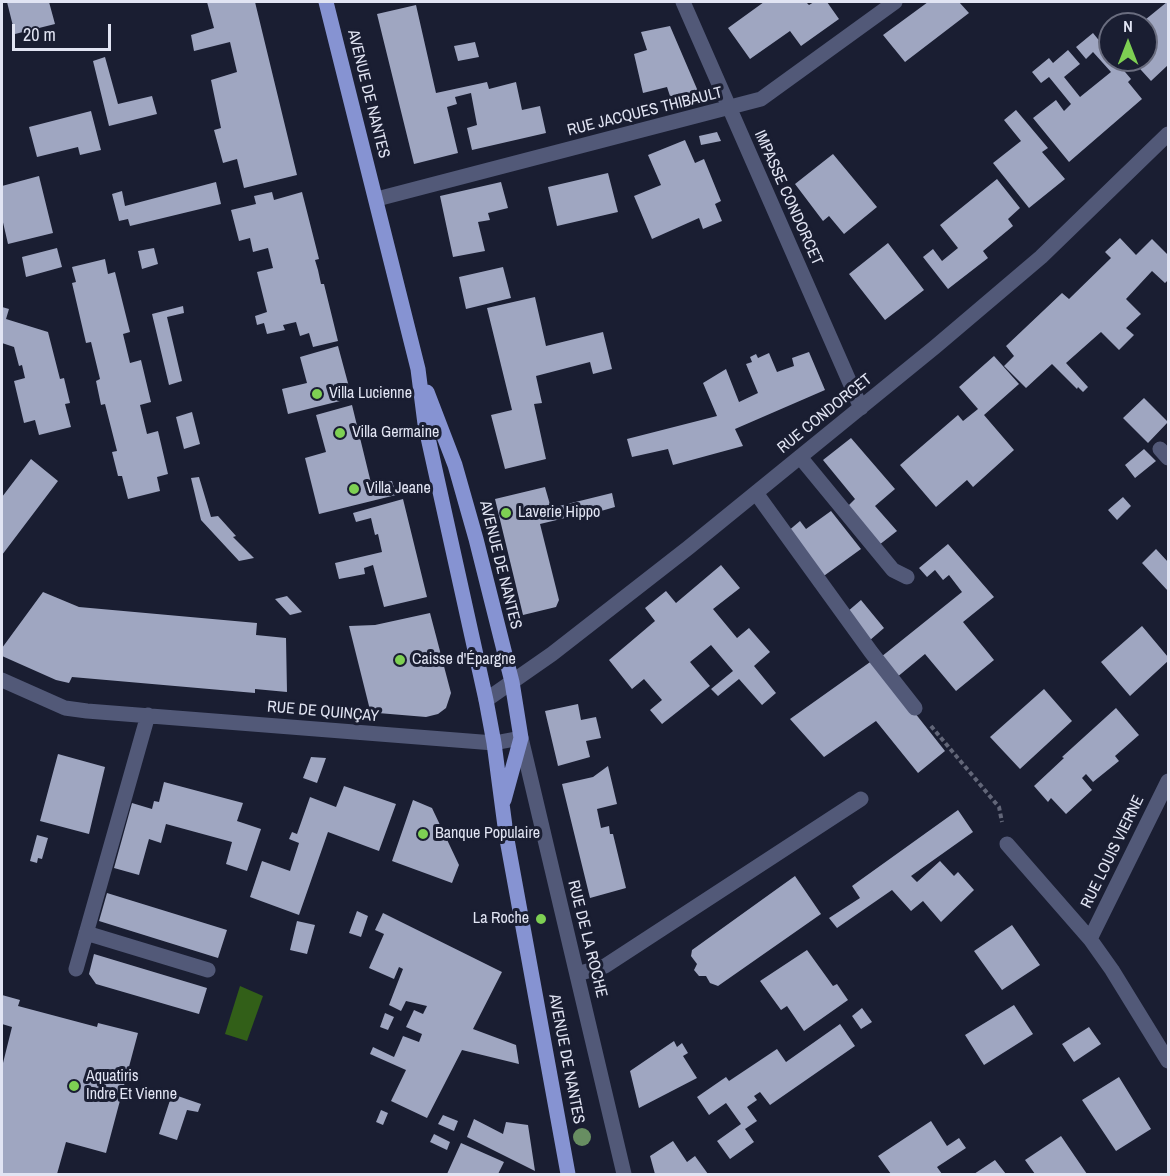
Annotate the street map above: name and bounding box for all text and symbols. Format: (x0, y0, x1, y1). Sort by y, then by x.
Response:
scale bar (15, 12, 114, 50)
north arrow (1098, 12, 1158, 72)
text: N (1123, 15, 1133, 37)
text: 20 m (23, 22, 56, 47)
street label: AVENUE DE NANTES (343, 28, 393, 160)
street label: RUE JACQUES THIBAULT (565, 83, 725, 141)
street label: IMPASSE CONDORCET (750, 128, 826, 268)
street label: RUE CONDORCET (774, 370, 876, 458)
place label: Villa Lucienne (329, 384, 412, 404)
marker: Villa Lucienne (310, 387, 324, 401)
place label: Villa Germaine (352, 423, 439, 443)
marker: Villa Germaine (333, 426, 347, 440)
place label: Villa Jeane (366, 479, 431, 499)
marker: Villa Jeane (347, 482, 361, 496)
street label: AVENUE DE NANTES (475, 499, 525, 631)
place label: Laverie Hippo (518, 503, 600, 523)
marker: Laverie Hippo (499, 506, 513, 520)
place label: Caisse d'Épargne (412, 650, 516, 670)
marker: Caisse d'Épargne (393, 653, 407, 667)
street label: RUE DE QUINÇAY (266, 698, 380, 726)
street label: RUE LOUIS VIERNE (1077, 792, 1149, 912)
place label: Banque Populaire (435, 824, 540, 844)
marker: Banque Populaire (416, 827, 430, 841)
street label: RUE DE LA ROCHE (563, 878, 611, 1000)
place label: La Roche (473, 909, 529, 929)
marker: La Roche (534, 912, 548, 926)
street label: AVENUE DE NANTES (544, 993, 588, 1125)
place label: Aquatiris Indre Et Vienne (86, 1067, 177, 1105)
marker: Aquatiris Indre Et Vienne (67, 1079, 81, 1093)

